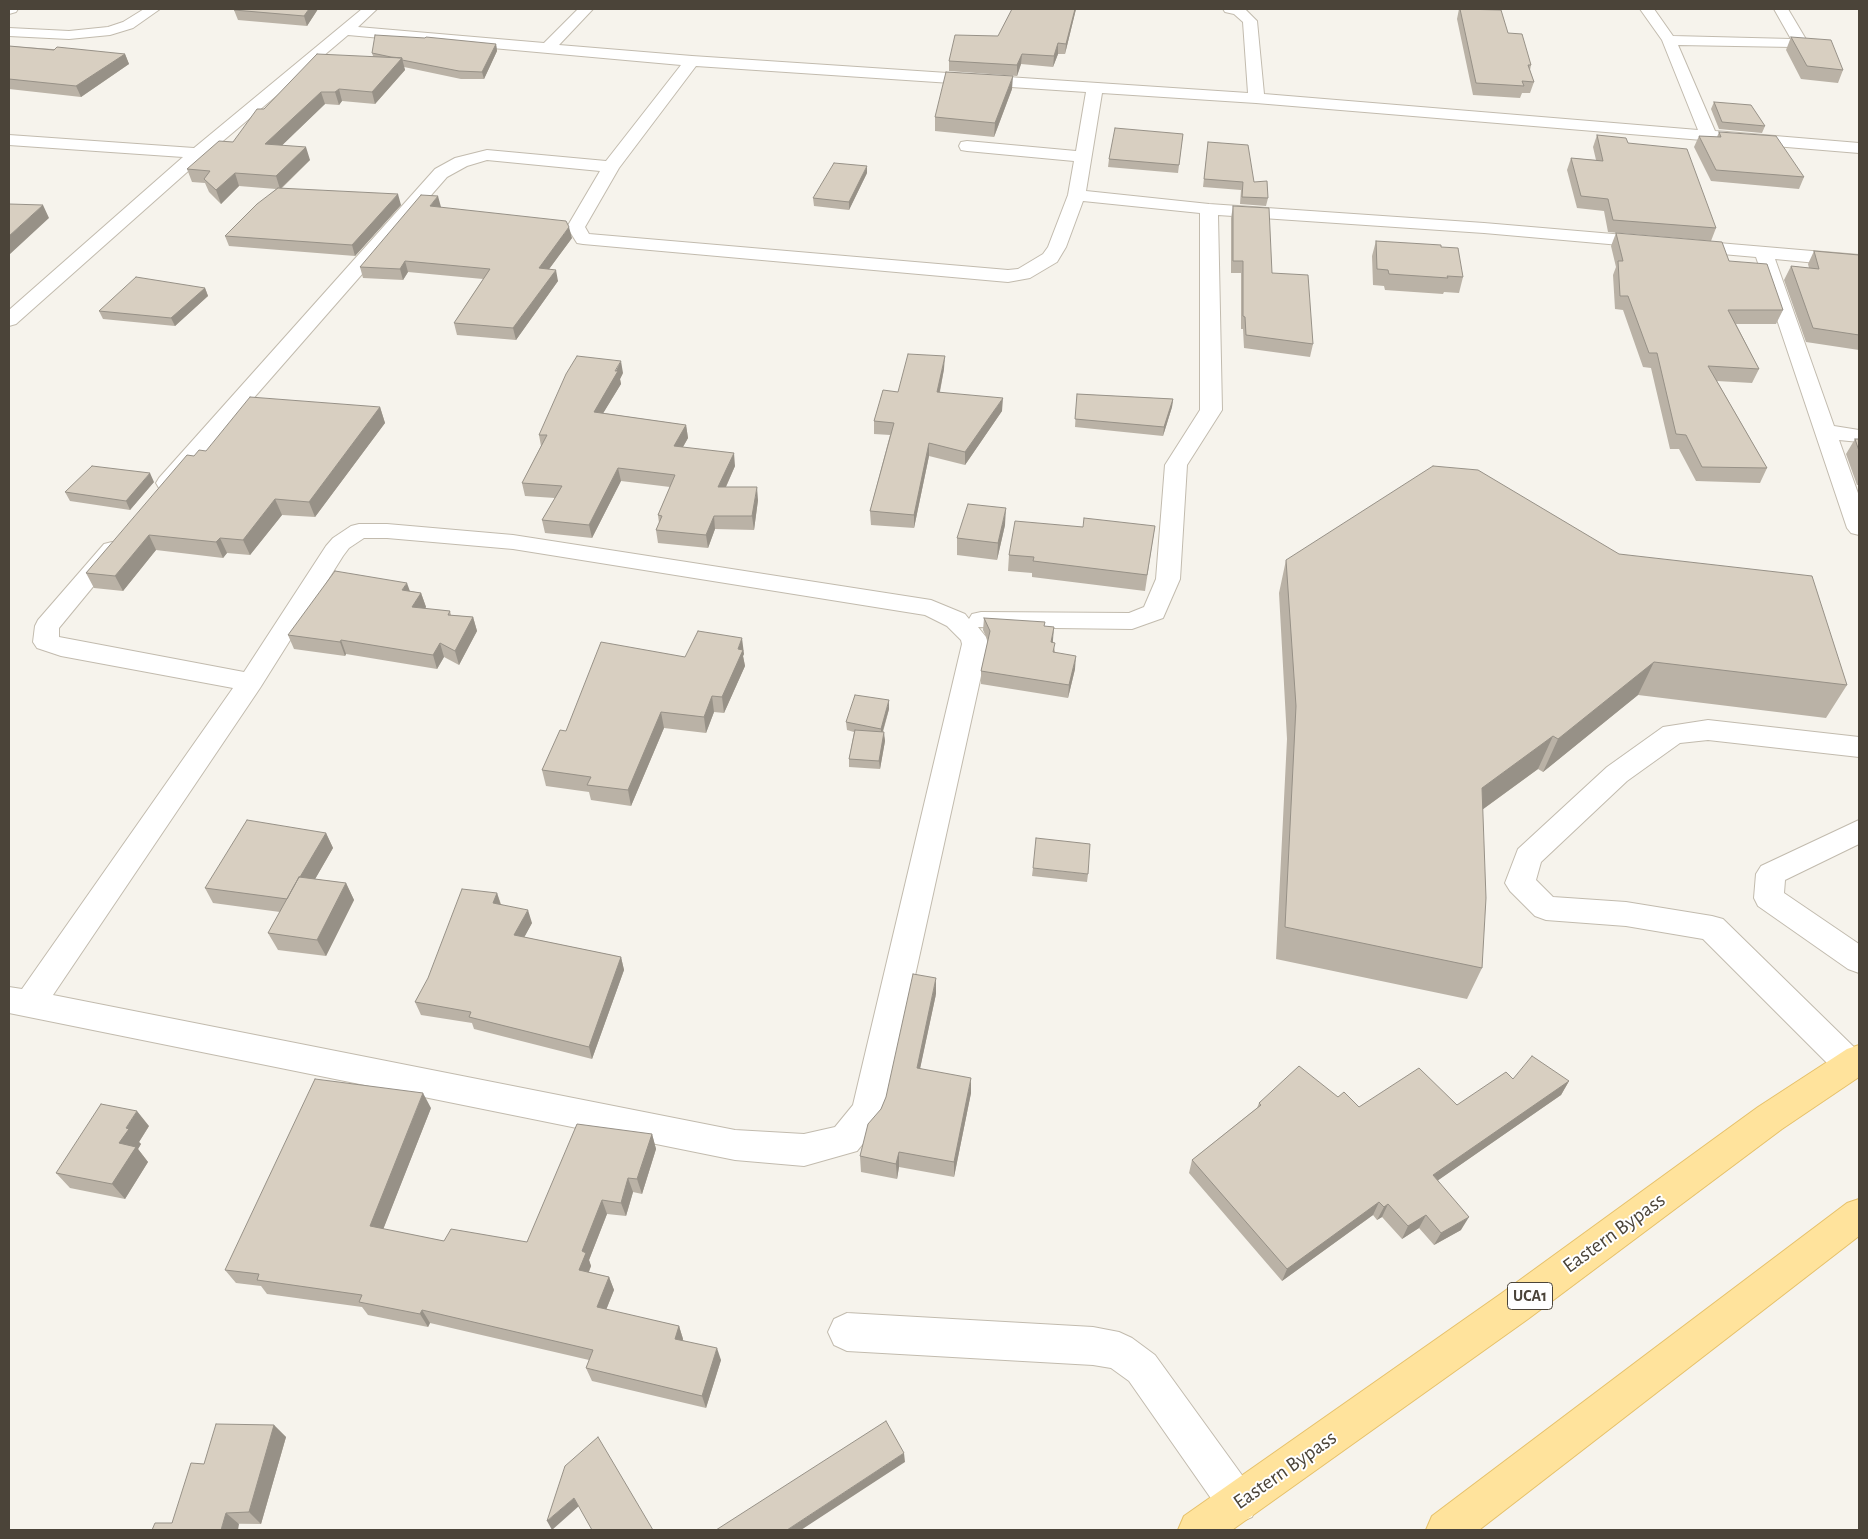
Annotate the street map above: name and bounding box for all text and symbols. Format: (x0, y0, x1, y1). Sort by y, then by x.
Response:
street label: Eastern Bypass (1558, 1187, 1670, 1279)
road number: UCA1 (1508, 1282, 1552, 1310)
street label: Eastern Bypass (1228, 1425, 1342, 1515)

